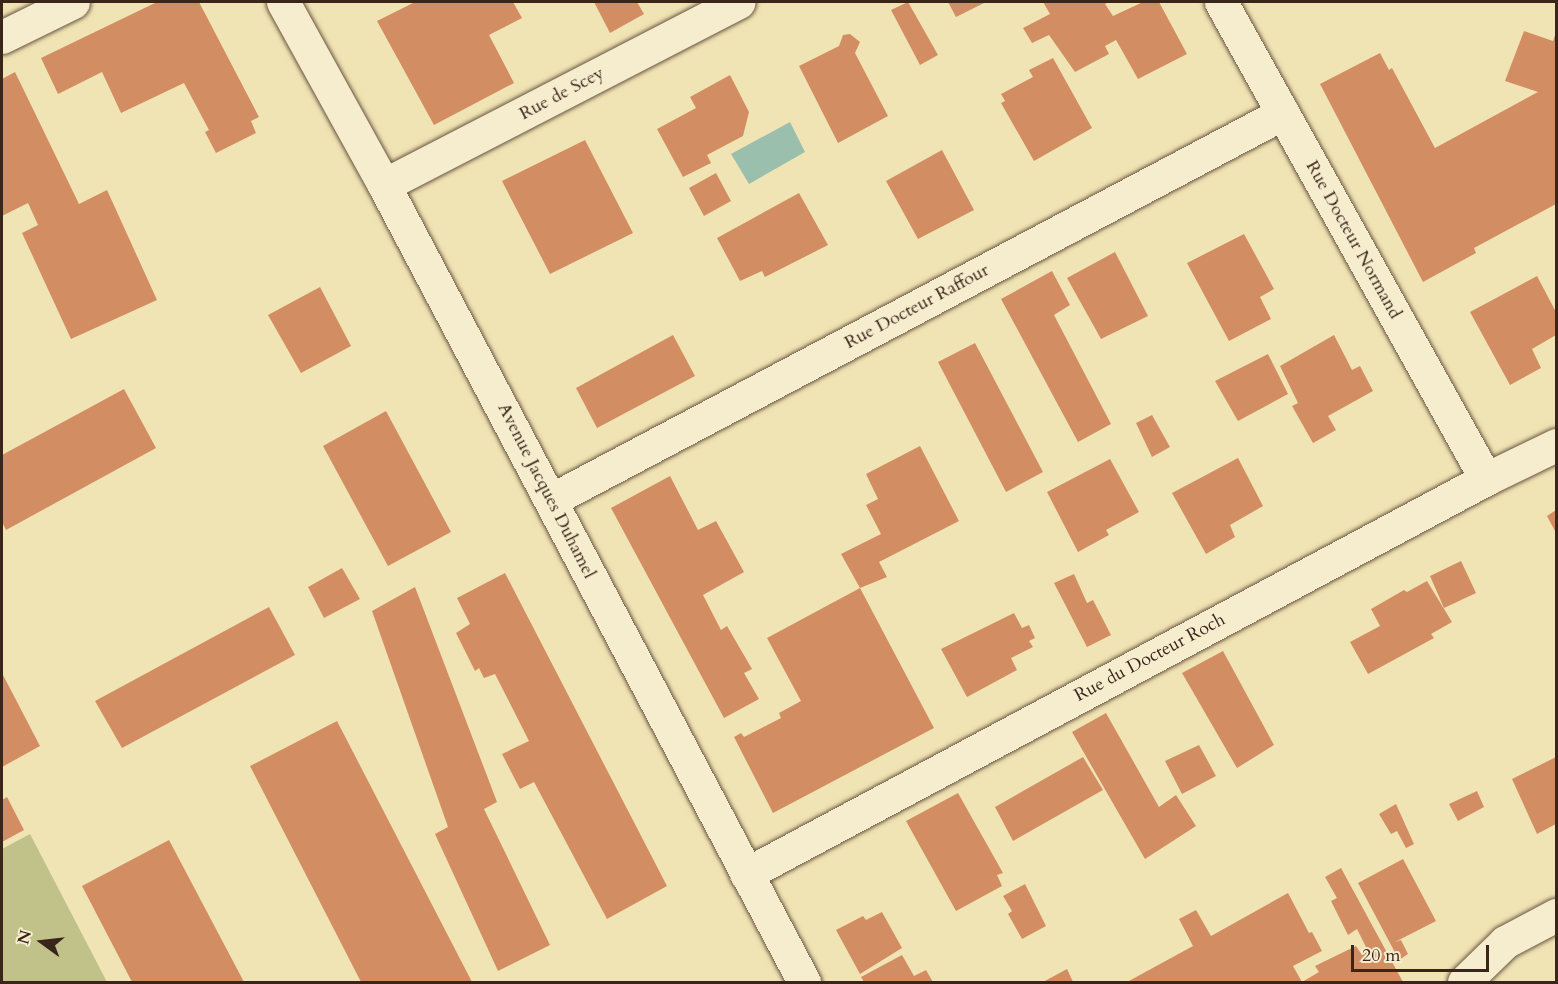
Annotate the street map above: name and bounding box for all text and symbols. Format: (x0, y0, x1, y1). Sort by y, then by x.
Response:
street label: Rue de Scey (516, 63, 608, 125)
street label: Rue Docteur Normand (1301, 157, 1405, 323)
street label: Rue Docteur Raffour (841, 260, 993, 354)
street label: Avenue Jacques Duhamel (492, 400, 600, 582)
street label: Rue du Docteur Roch (1071, 609, 1229, 707)
north arrow (12, 912, 72, 972)
text: N (12, 928, 37, 947)
scale bar (1354, 933, 1492, 971)
text: 20 m (1362, 943, 1401, 968)

